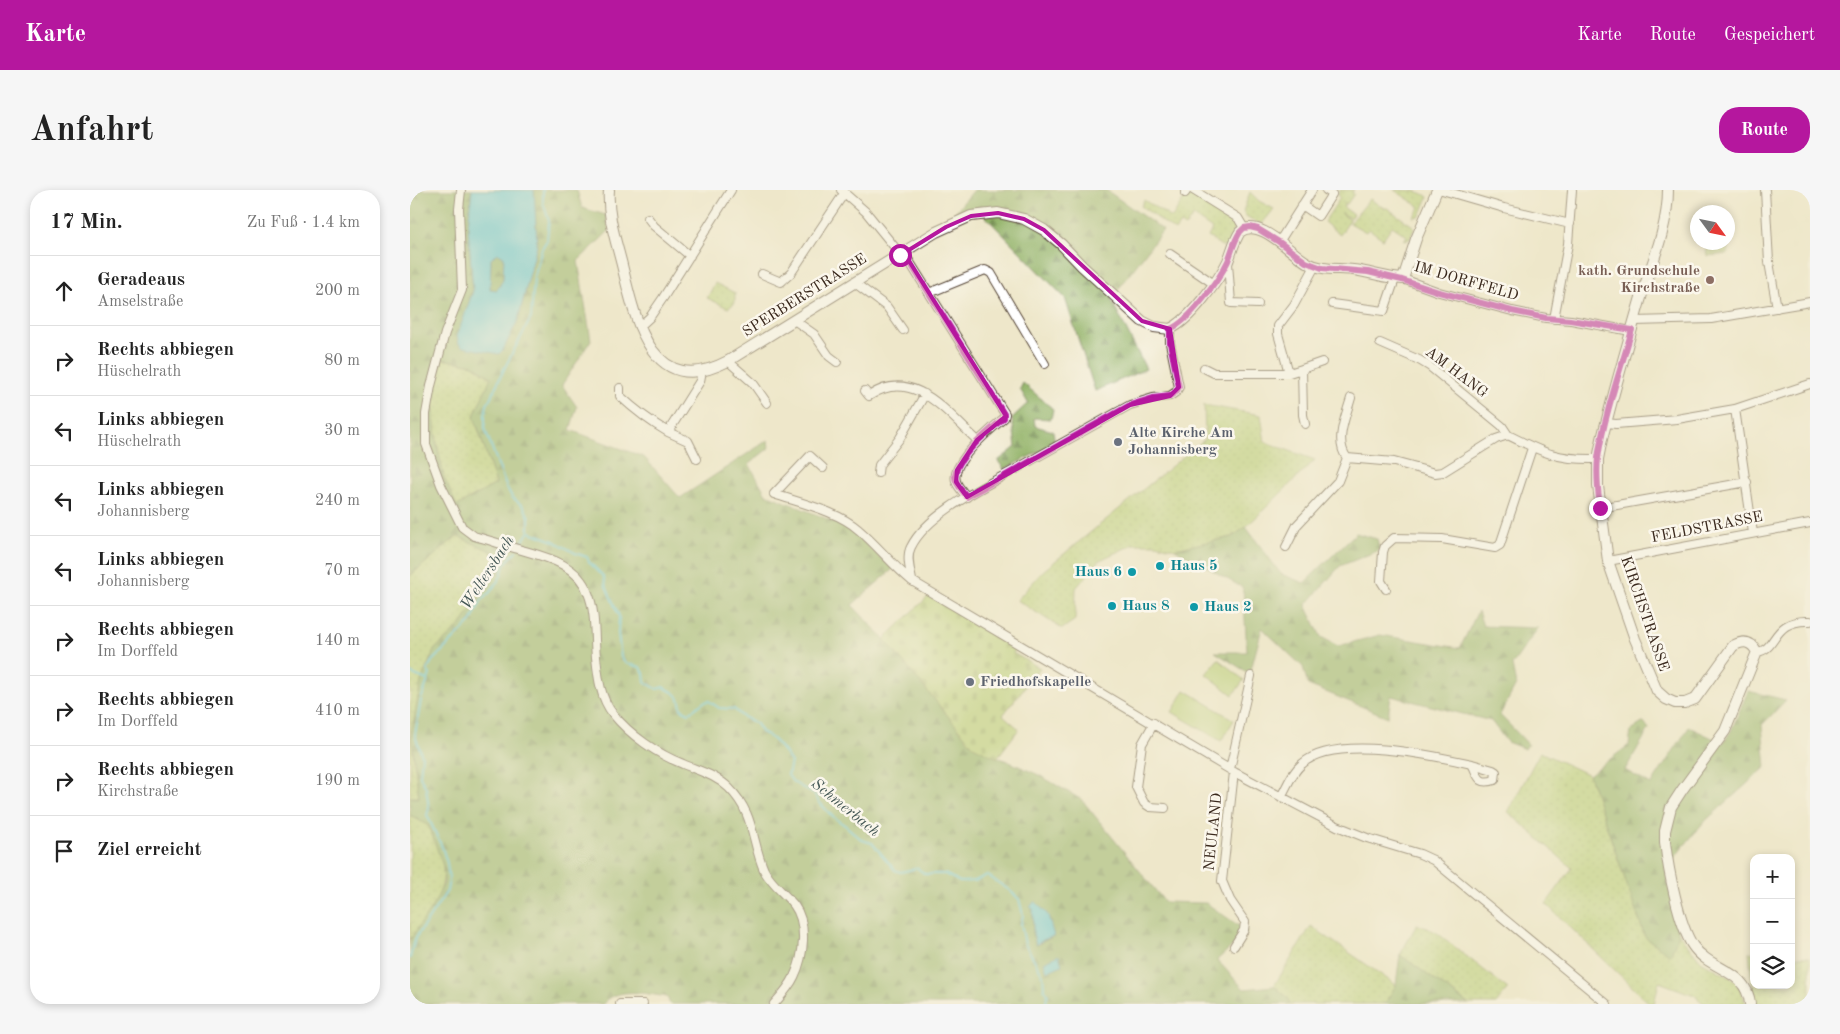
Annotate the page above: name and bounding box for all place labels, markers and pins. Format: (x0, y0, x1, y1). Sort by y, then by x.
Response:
place label: kath. Grundschule Kirchstraße (1578, 264, 1700, 296)
marker: kath. Grundschule Kirchstraße (1704, 274, 1716, 286)
place label: Alte Kirche Am Johannisberg (1128, 426, 1233, 458)
marker: Alte Kirche Am Johannisberg (1112, 436, 1124, 448)
place label: Haus 5 (1170, 559, 1218, 574)
marker: Haus 5 (1154, 560, 1166, 572)
place label: Haus 6 (1074, 565, 1122, 580)
marker: Haus 6 (1126, 566, 1138, 578)
place label: Haus 8 (1122, 599, 1170, 614)
marker: Haus 8 (1106, 600, 1118, 612)
place label: Haus 2 (1204, 600, 1252, 615)
marker: Haus 2 (1188, 601, 1200, 613)
place label: Friedhofskapelle (980, 675, 1091, 690)
marker: Friedhofskapelle (964, 676, 976, 688)

